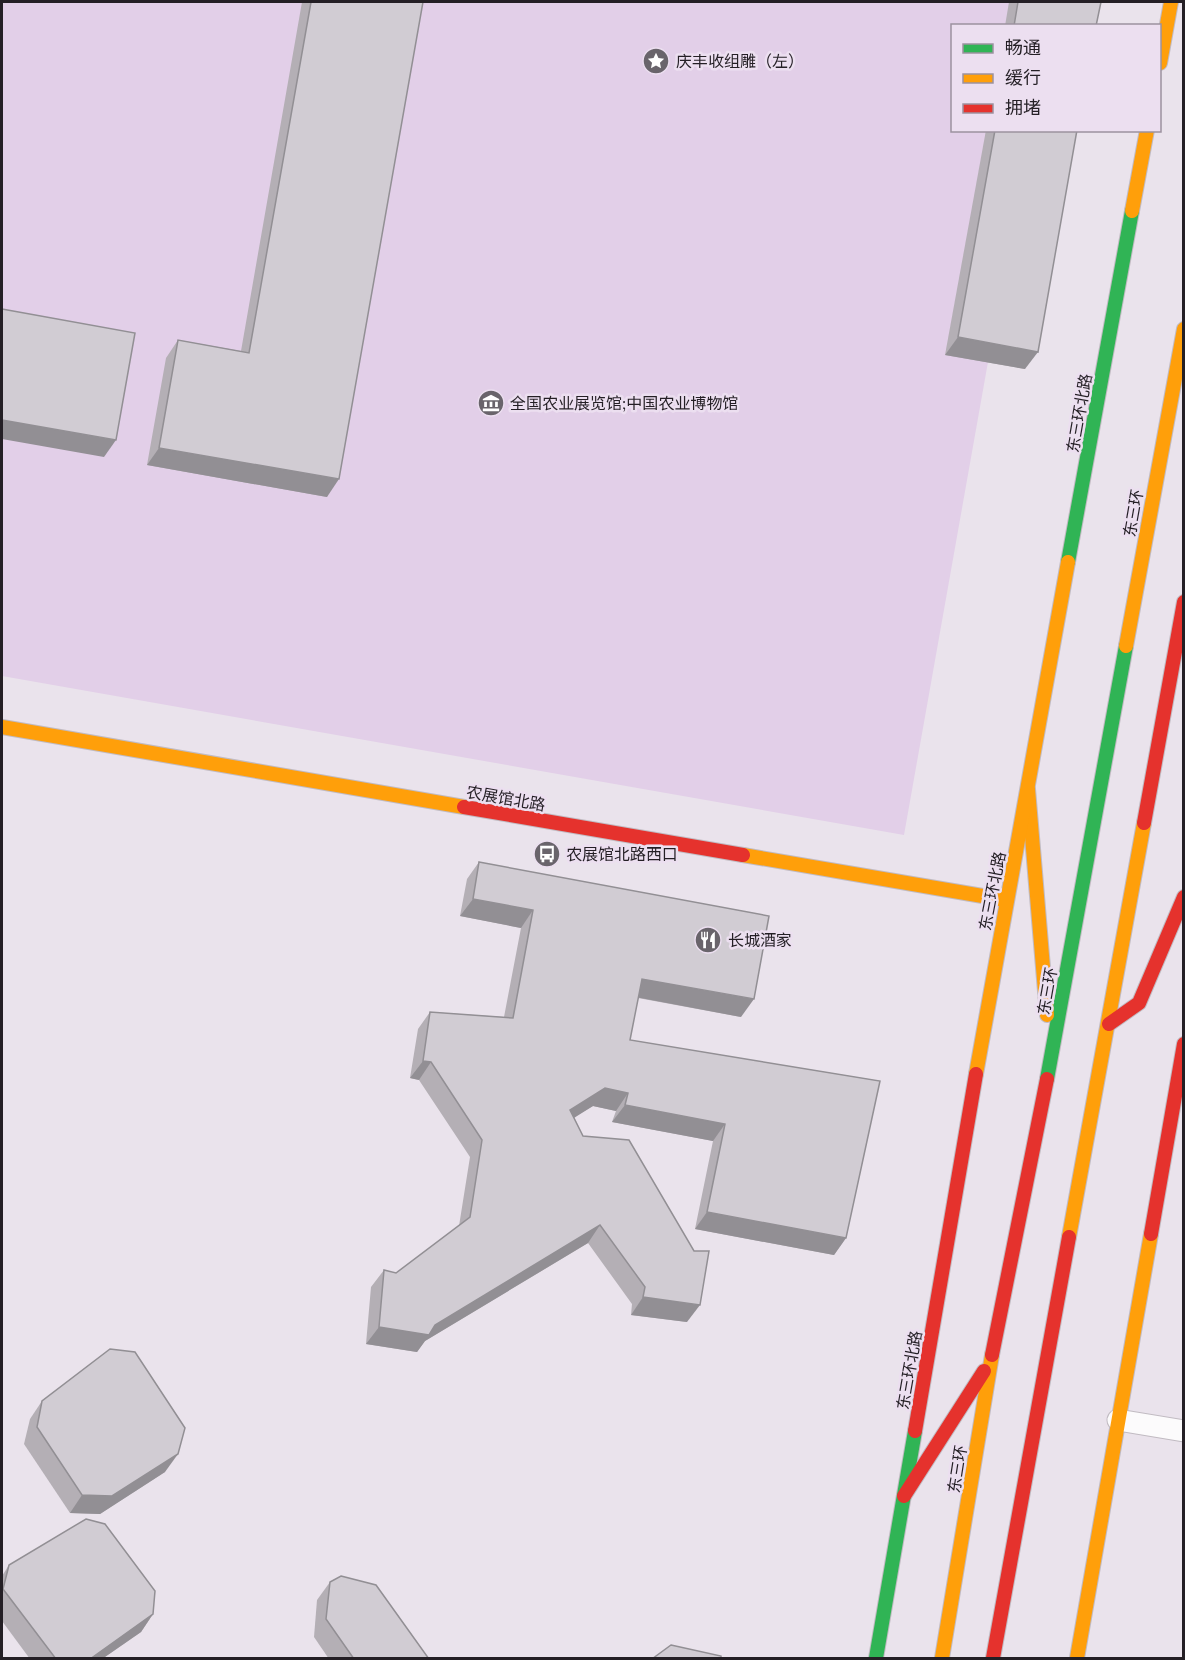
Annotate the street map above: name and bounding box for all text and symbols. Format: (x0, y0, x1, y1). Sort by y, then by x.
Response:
legend (951, 24, 1161, 132)
text: 畅通 (1005, 36, 1041, 59)
place icon: 庆丰收组雕（左） (641, 46, 671, 76)
place label: 庆丰收组雕（左） (676, 51, 804, 71)
text: 缓行 (1005, 66, 1041, 89)
text: 拥堵 (1005, 96, 1041, 119)
street label: 东三环北路 (1062, 372, 1096, 454)
museum icon: 全国农业展览馆;中国农业博物馆 (476, 388, 506, 418)
place label: 全国农业展览馆;中国农业博物馆 (510, 393, 738, 413)
street label: 东三环 (1119, 488, 1147, 538)
street label: 农展馆北路 (465, 781, 547, 815)
bus stop icon: 农展馆北路西口 (532, 839, 562, 869)
place label: 农展馆北路西口 (566, 844, 678, 864)
street label: 东三环北路 (975, 850, 1009, 932)
restaurant icon: 长城酒家 (693, 925, 723, 955)
place label: 长城酒家 (728, 930, 792, 950)
street label: 东三环 (1033, 966, 1061, 1016)
street label: 东三环北路 (892, 1329, 926, 1411)
street label: 东三环 (943, 1444, 971, 1494)

